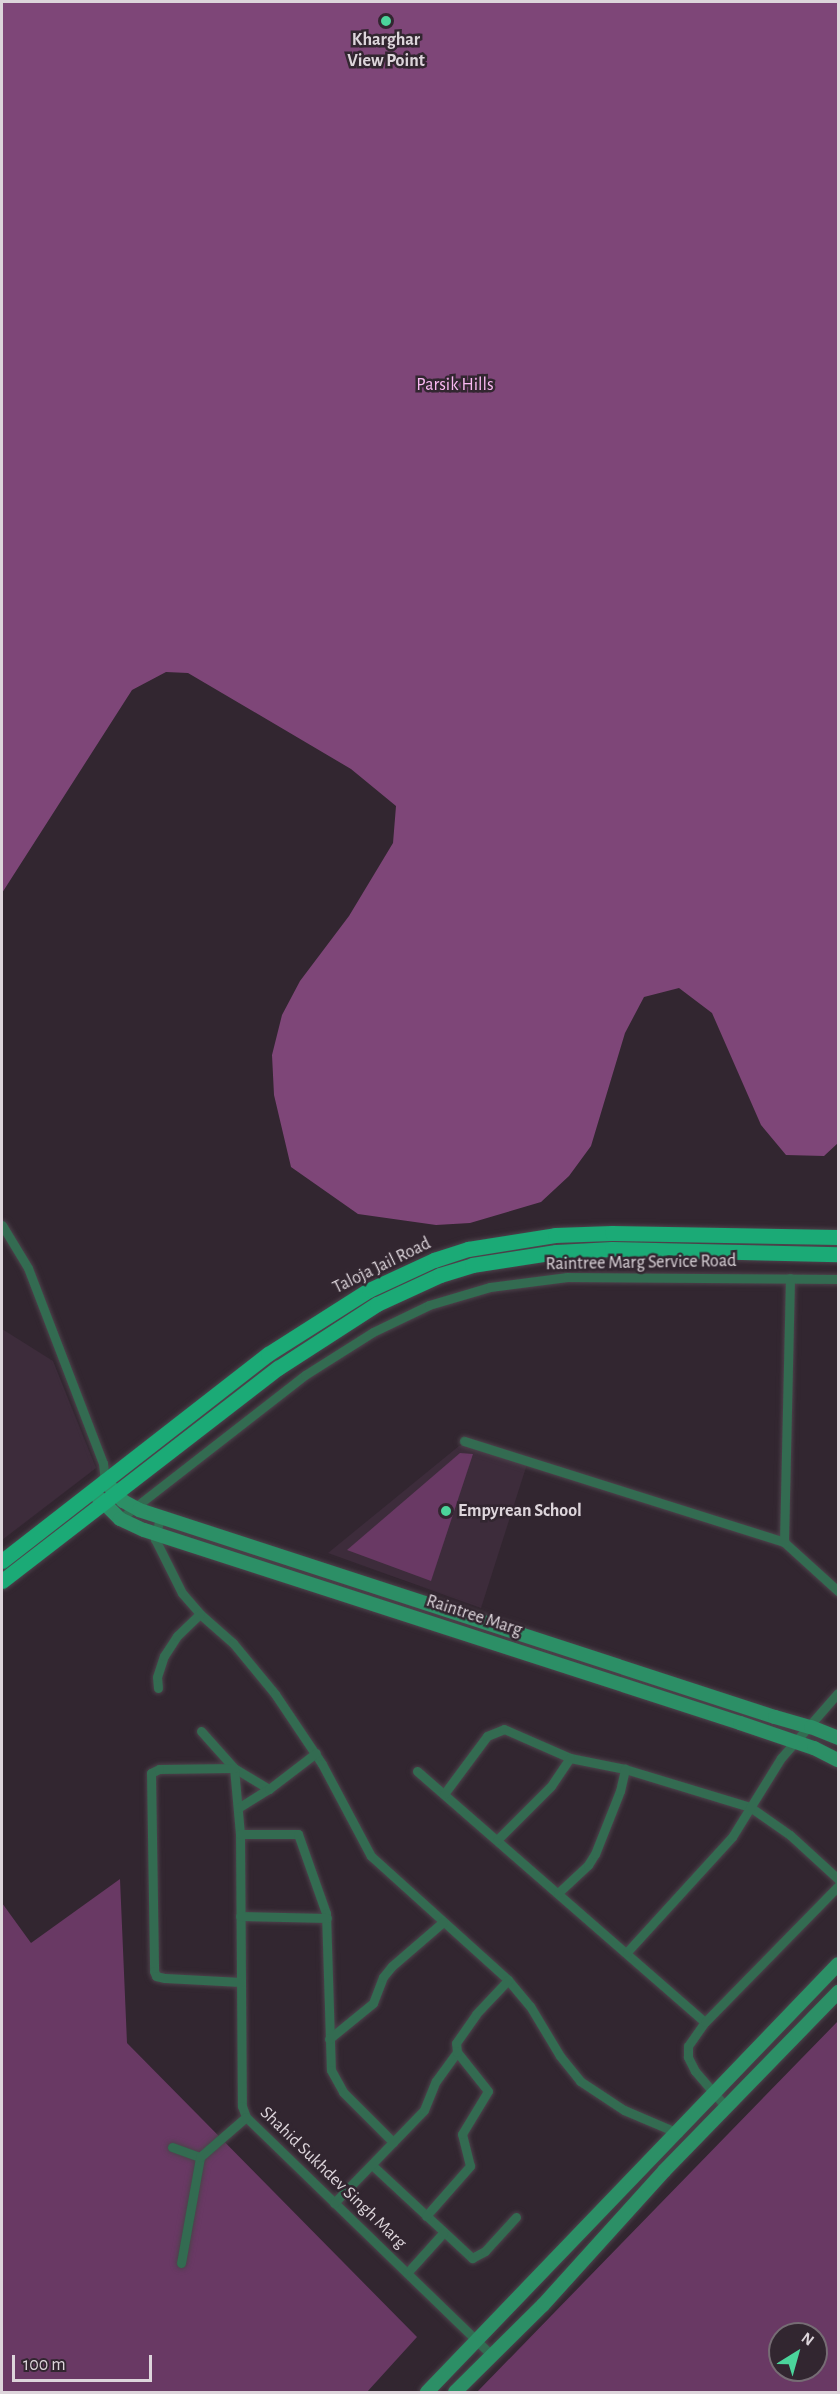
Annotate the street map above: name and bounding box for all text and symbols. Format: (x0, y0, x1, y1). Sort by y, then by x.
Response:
marker: Kharghar View Point (379, 14, 393, 28)
place label: Kharghar View Point (347, 30, 425, 72)
park label: Parsik Hills (416, 374, 494, 396)
street label: Taloja Jail Road (329, 1233, 435, 1299)
street label: Raintree Marg Service Road (545, 1251, 737, 1275)
place label: Empyrean School (458, 1500, 582, 1522)
marker: Empyrean School (439, 1504, 453, 1518)
street label: Raintree Marg (423, 1590, 525, 1642)
street label: Shahid Sukhdev Singh Marg (255, 2102, 411, 2254)
north arrow (768, 2322, 828, 2382)
text: N (798, 2329, 817, 2349)
scale bar (15, 2343, 154, 2381)
text: 100 m (23, 2356, 66, 2374)

